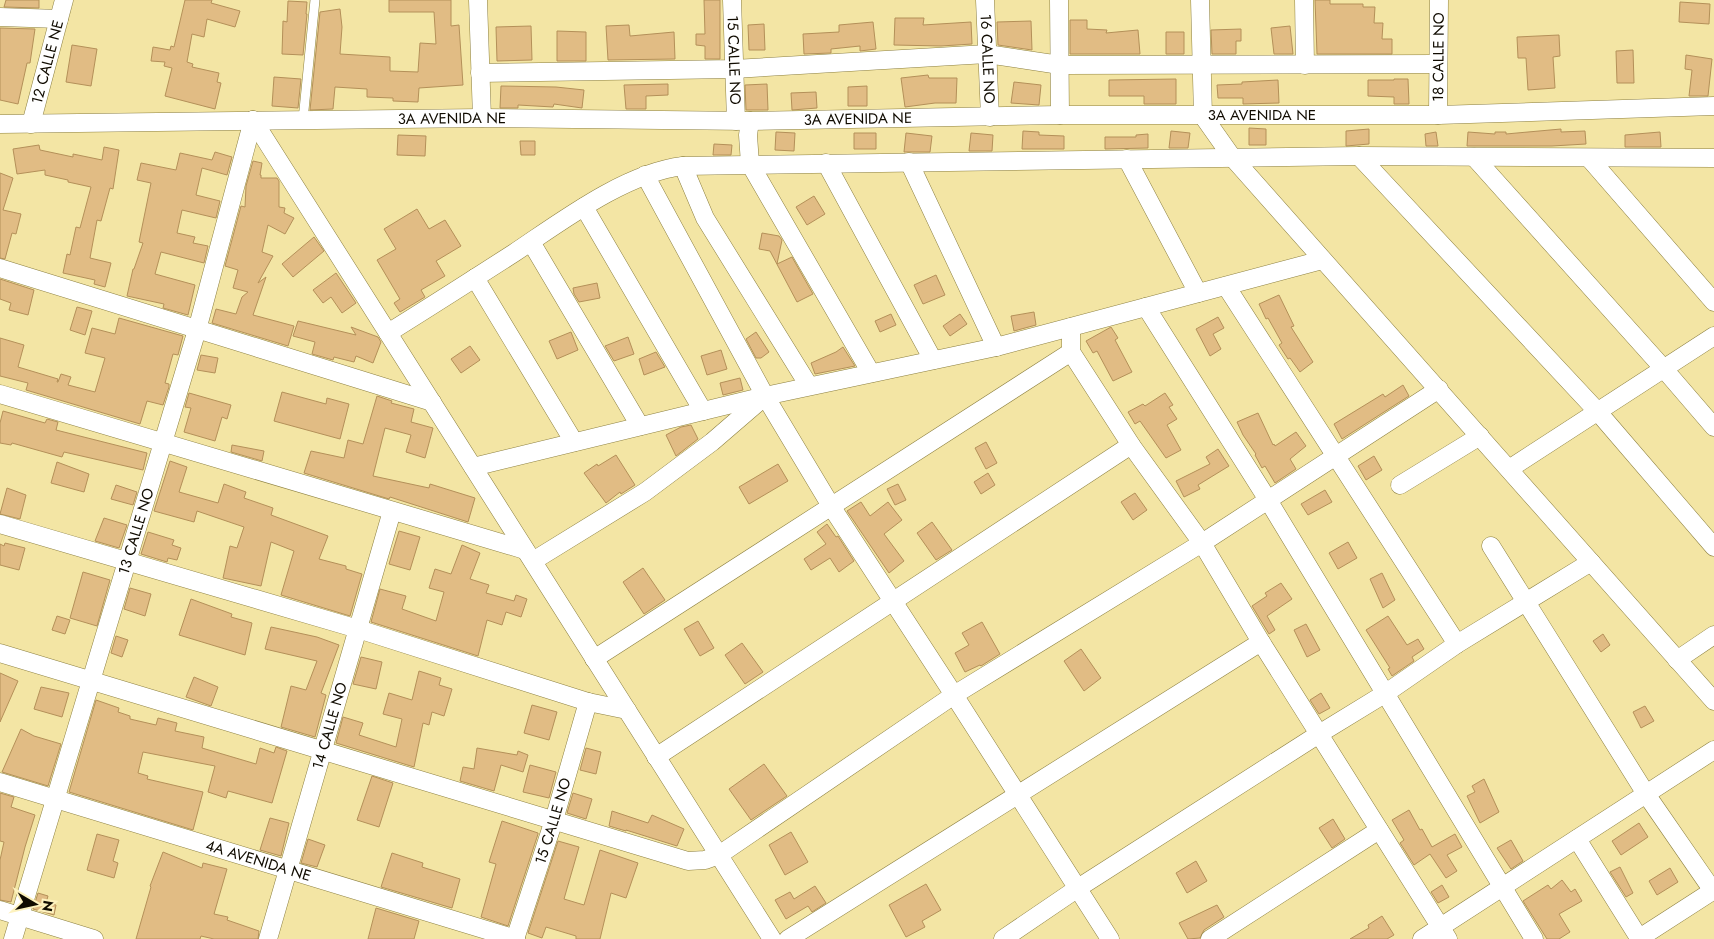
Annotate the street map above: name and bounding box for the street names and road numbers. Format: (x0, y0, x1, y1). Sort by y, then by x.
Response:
street label: 18 CALLE NO (1427, 12, 1450, 102)
street label: 16 CALLE NO (975, 14, 1000, 104)
street label: 15 CALLE NO (722, 15, 746, 105)
street label: 12 CALLE NE (26, 18, 69, 107)
street label: 3A AVENIDA NE (1208, 104, 1316, 126)
street label: 3A AVENIDA NE (398, 107, 506, 130)
street label: 3A AVENIDA NE (804, 107, 912, 131)
street label: 13 CALLE NO (113, 485, 160, 577)
street label: 14 CALLE NO (307, 679, 353, 772)
street label: 15 CALLE NO (529, 775, 577, 867)
street label: 4A AVENIDA NE (203, 834, 314, 887)

